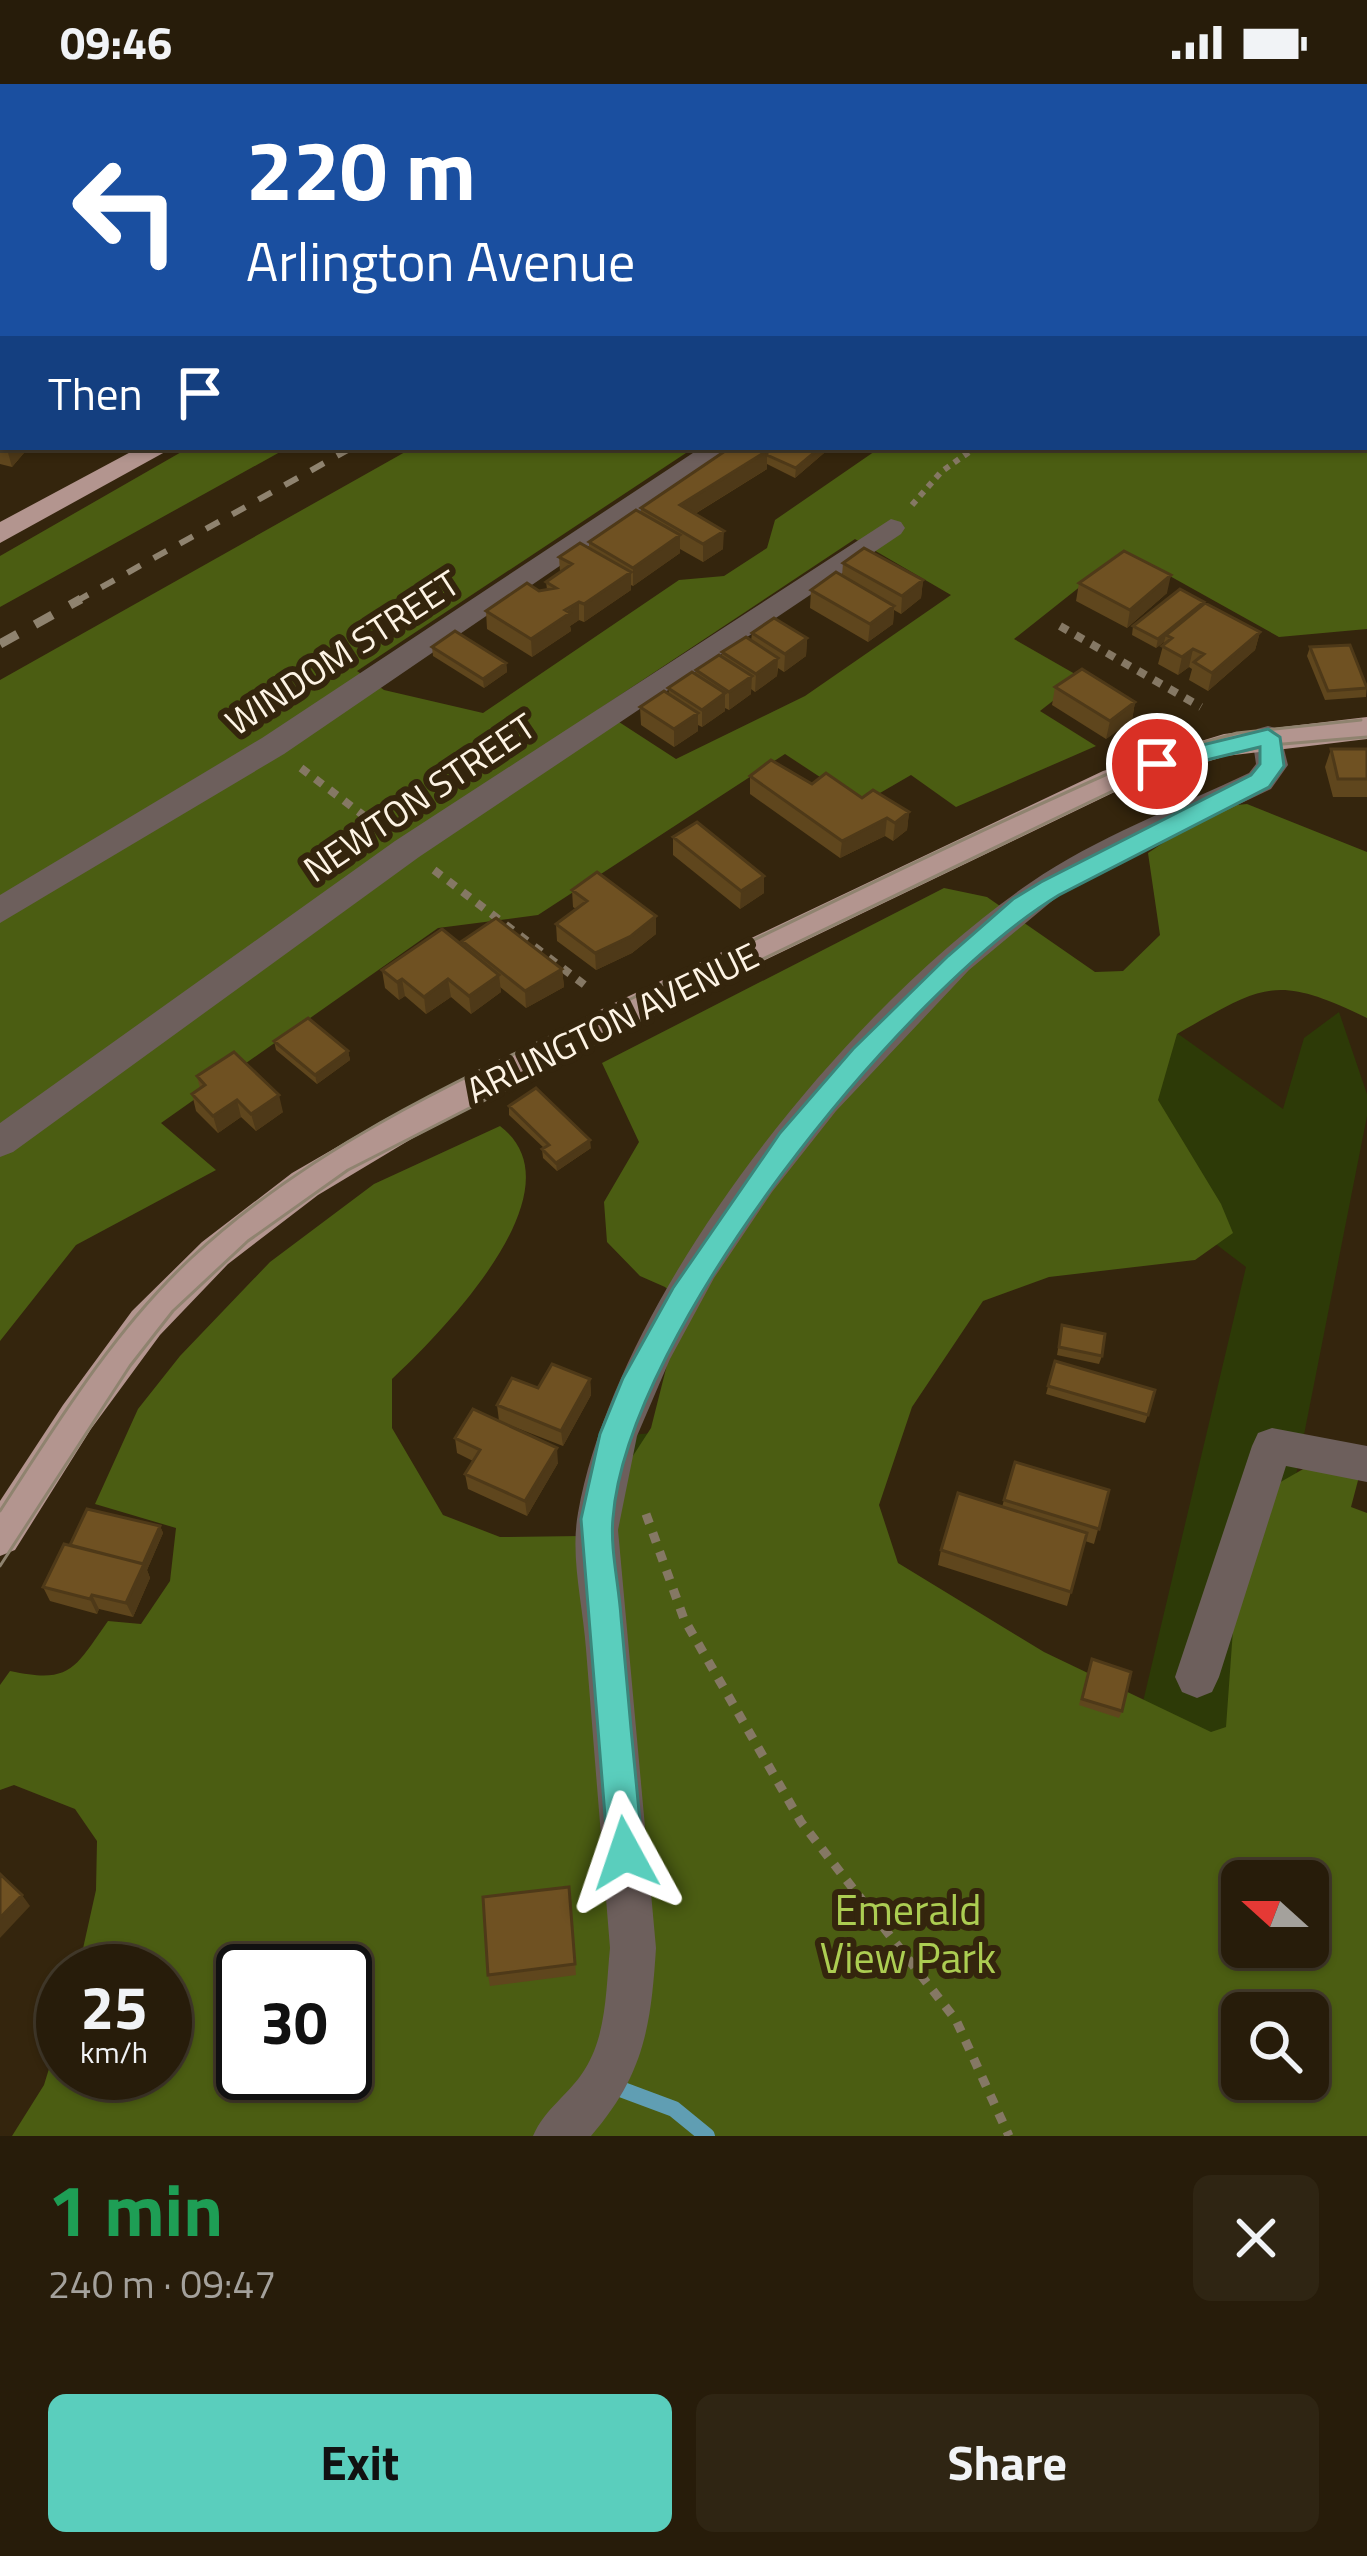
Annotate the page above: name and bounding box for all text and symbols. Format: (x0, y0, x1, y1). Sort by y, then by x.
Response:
text: 09:46 (60, 8, 172, 76)
text: 220 m (246, 105, 476, 233)
icon: left (48, 132, 204, 288)
text: Arlington Avenue (246, 220, 635, 302)
text: Then (48, 359, 143, 427)
icon: arrive (167, 360, 233, 426)
street label: WINDOM STREET (214, 555, 470, 748)
street label: NEWTON STREET (292, 699, 546, 895)
pin (1106, 713, 1208, 815)
icon: arrive (1124, 731, 1190, 797)
street label: ARLINGTON AVENUE (456, 927, 768, 1117)
position arrow (562, 1790, 688, 1916)
north arrow (1221, 1860, 1329, 1968)
map controls (1221, 1860, 1329, 2100)
park label: Emerald View Park (820, 1877, 996, 1989)
speed limit sign: 30 (216, 1944, 372, 2100)
text: 25 (80, 1961, 148, 2052)
button: search (1221, 1992, 1329, 2100)
text: km/h (80, 2029, 148, 2075)
text: 1 min (48, 2154, 223, 2264)
button: close (1193, 2175, 1319, 2301)
text: 240 m · 09:47 (48, 2254, 276, 2313)
button: Exit (48, 2394, 672, 2532)
button: Share (696, 2394, 1319, 2532)

